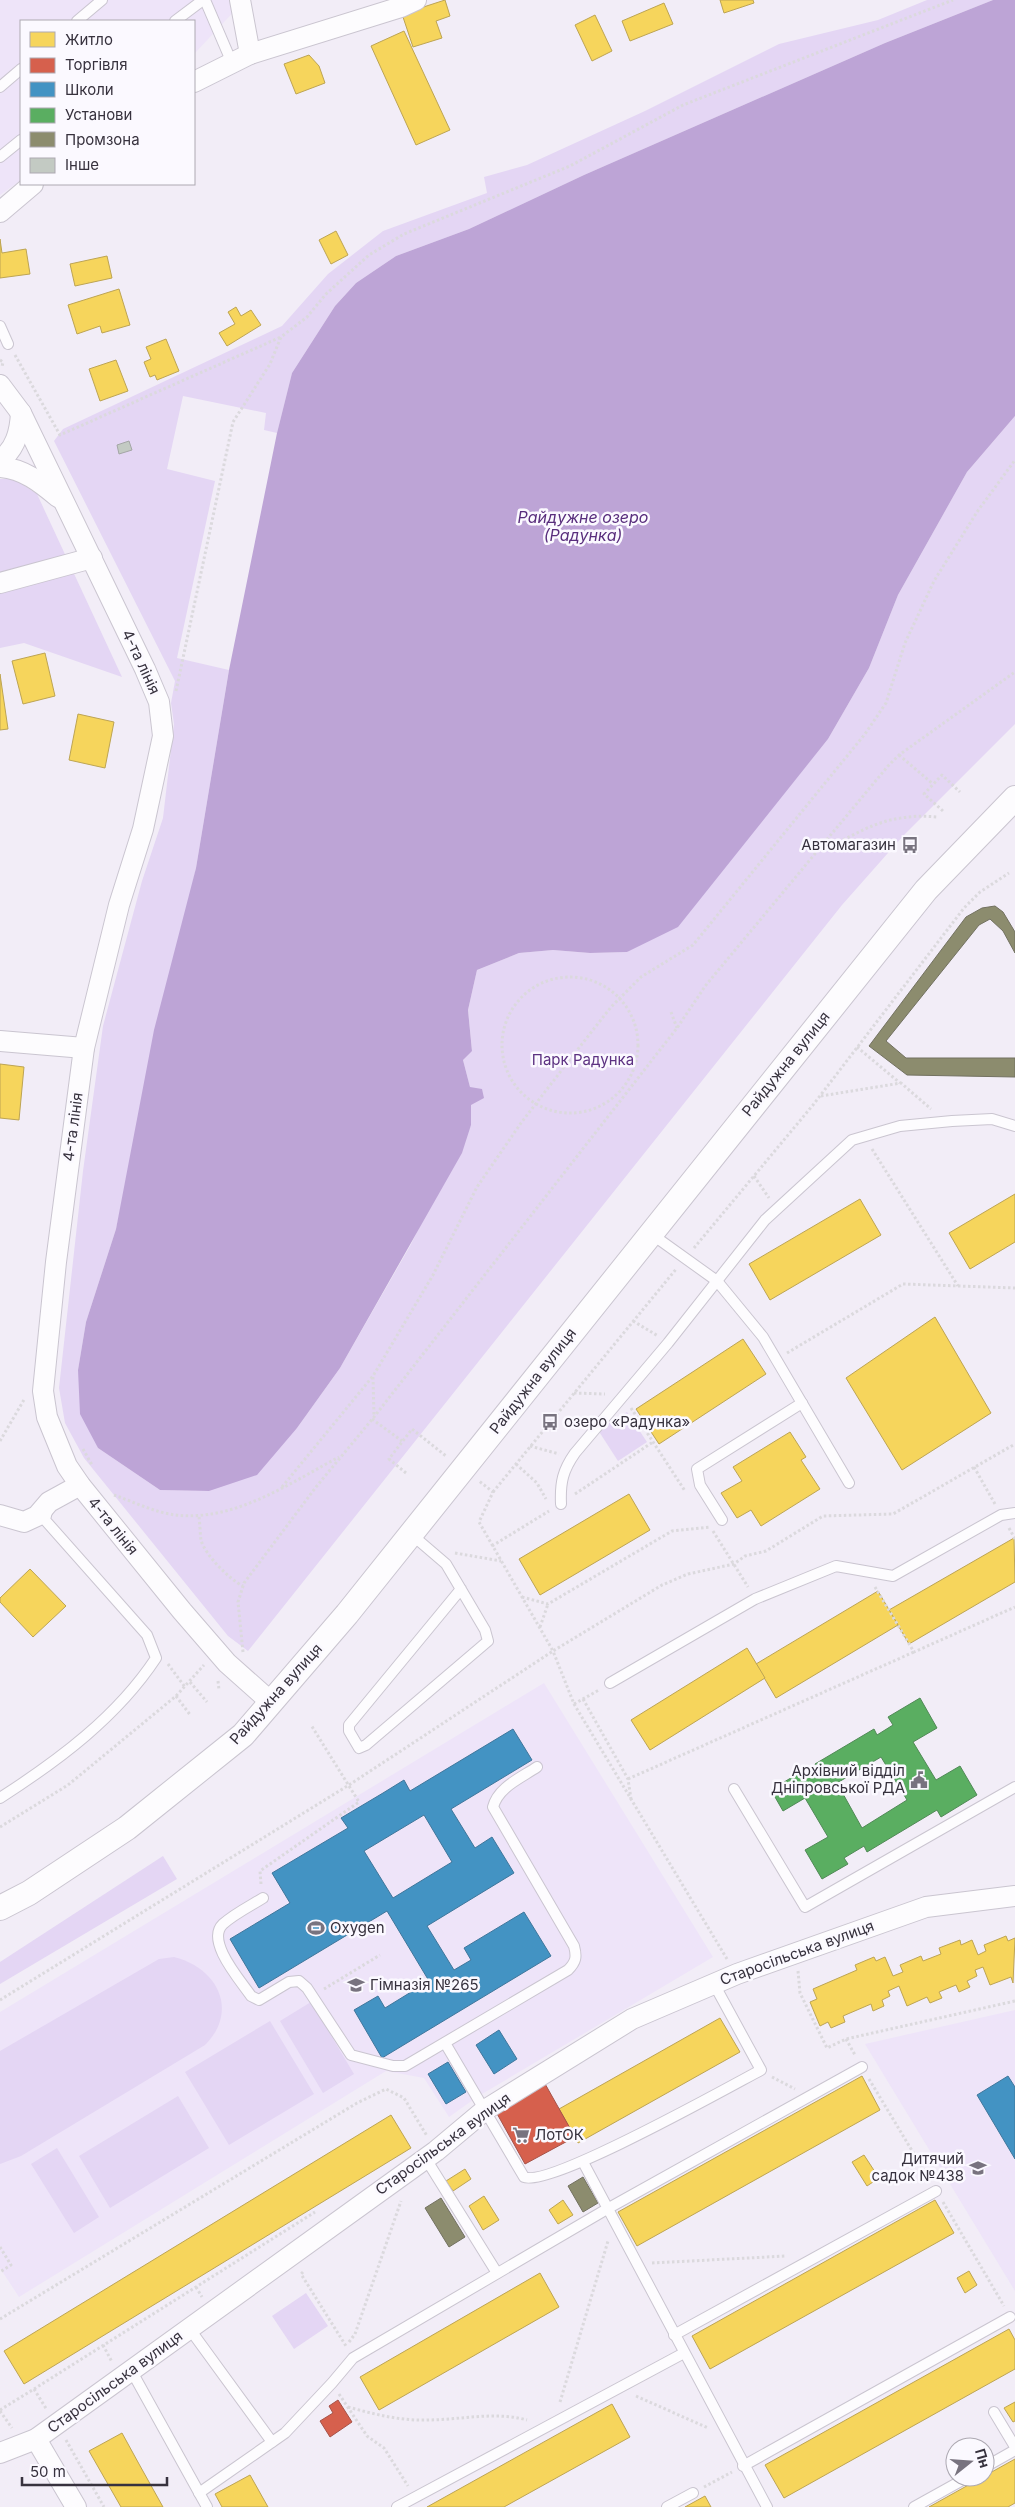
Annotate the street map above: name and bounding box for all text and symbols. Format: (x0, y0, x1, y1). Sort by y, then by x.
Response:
legend (20, 20, 195, 185)
text: Житло (65, 30, 113, 49)
text: Торгівля (65, 55, 128, 74)
text: Школи (65, 80, 114, 99)
text: Установи (65, 105, 132, 124)
text: Промзона (65, 130, 140, 149)
text: Інше (65, 155, 99, 174)
water label: Райдужне озеро (Радунка) (518, 507, 648, 545)
street label: 4-та лінія (118, 626, 165, 697)
place label: Автомагазин (801, 835, 896, 854)
bus stop icon: Автомагазин (900, 835, 920, 855)
street label: Райдужна вулиця (738, 1007, 834, 1120)
park label: Парк Радунка (532, 1050, 634, 1069)
street label: 4-та лінія (58, 1091, 87, 1163)
street label: Райдужна вулиця (485, 1324, 580, 1438)
bus stop icon: озеро «Радунка» (540, 1412, 560, 1432)
place label: озеро «Радунка» (564, 1412, 690, 1431)
street label: 4-та лінія (84, 1493, 143, 1559)
street label: Райдужна вулиця (225, 1639, 326, 1748)
place label: Архівний відділ Дніпровської РДА (771, 1761, 905, 1797)
public building icon: Архівний відділ Дніпровської РДА (909, 1770, 929, 1790)
street label: Старосільська вулиця (717, 1916, 876, 1989)
sports icon: Oxygen (306, 1918, 326, 1938)
place label: Oxygen (330, 1918, 385, 1937)
school or university icon: Гімназія №265 (346, 1975, 366, 1995)
place label: Гімназія №265 (370, 1975, 479, 1994)
street label: Старосільська вулиця (371, 2088, 514, 2199)
supermarket icon: ЛотОК (511, 2125, 531, 2145)
place label: ЛотОК (535, 2125, 584, 2144)
place label: Дитячий садок №438 (871, 2149, 964, 2185)
school or university icon: Дитячий садок №438 (968, 2158, 988, 2178)
street label: Старосільська вулиця (43, 2326, 186, 2437)
north arrow (945, 2437, 995, 2487)
text: Пн (972, 2446, 994, 2470)
scale bar (22, 2454, 168, 2486)
text: 50 m (30, 2462, 66, 2481)

